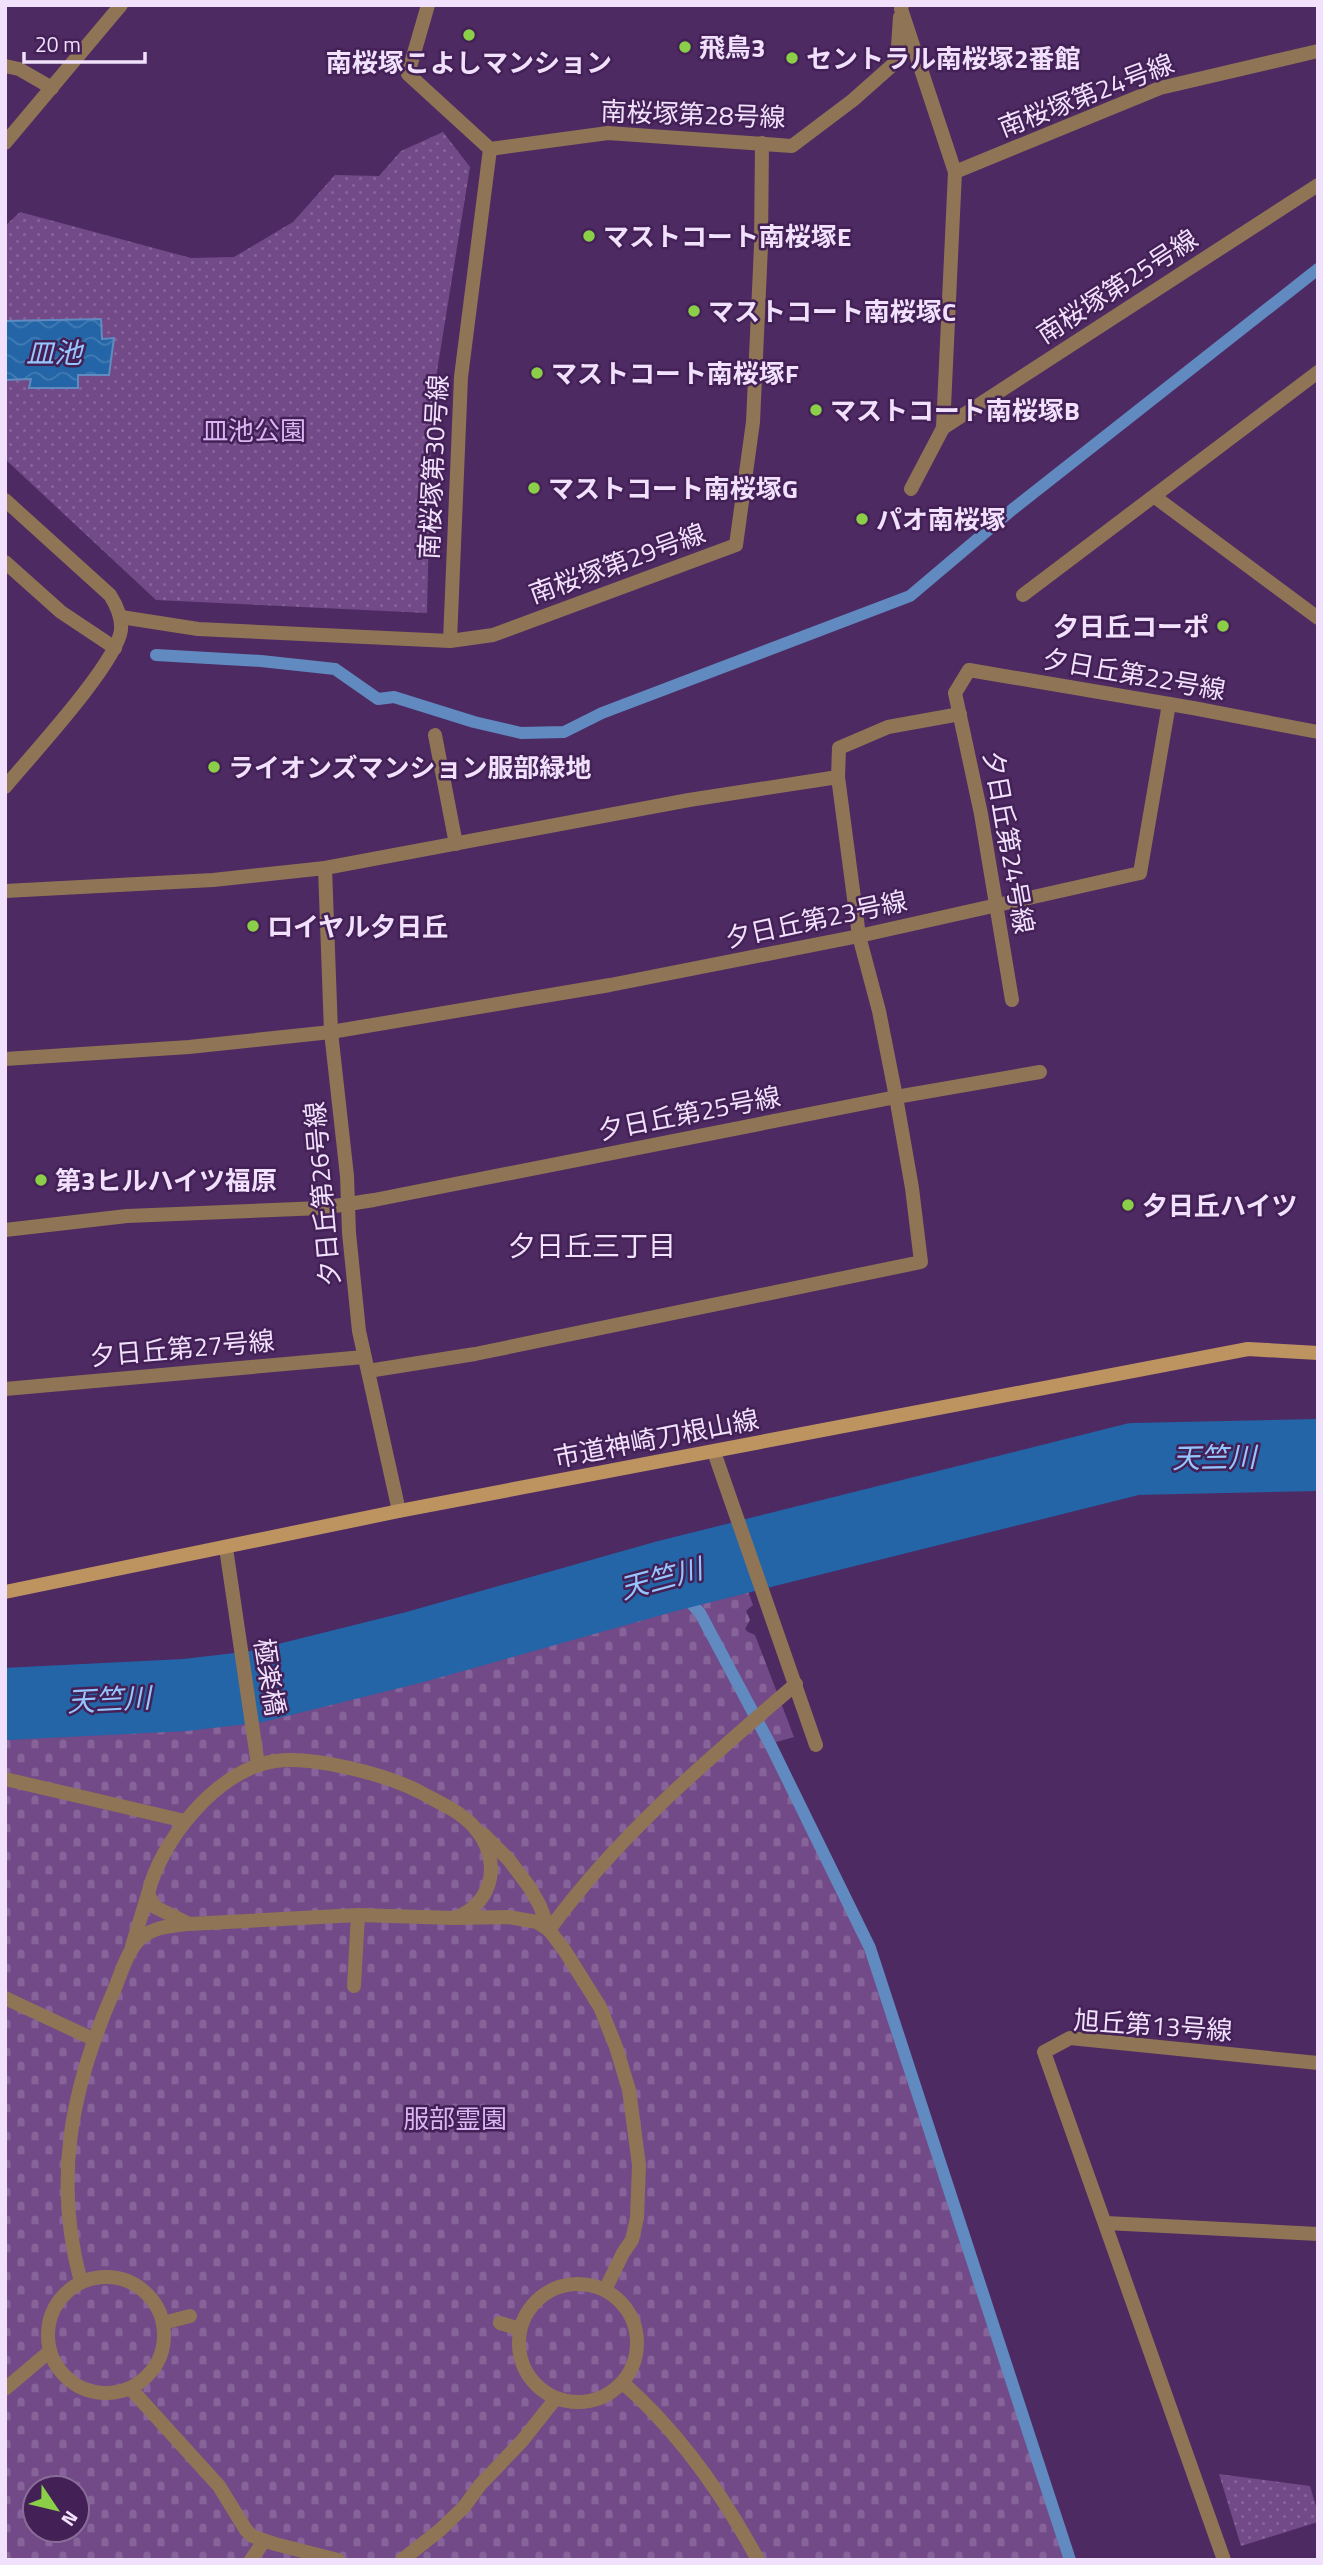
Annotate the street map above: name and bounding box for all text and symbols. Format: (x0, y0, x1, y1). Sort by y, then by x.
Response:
scale bar (24, 21, 145, 65)
marker: 南桜塚こよしマンション (461, 27, 477, 43)
text: 20 m (35, 28, 81, 60)
place label: 飛鳥3 (699, 28, 766, 67)
marker: 飛鳥3 (677, 39, 693, 55)
place label: セントラル南桜塚2番館 (806, 39, 1081, 78)
place label: 南桜塚こよしマンション (326, 43, 612, 82)
street label: 南桜塚第24号線 (993, 44, 1179, 146)
marker: セントラル南桜塚2番館 (784, 50, 800, 66)
street label: 南桜塚第28号線 (600, 91, 786, 137)
place label: マストコート南桜塚E (603, 217, 851, 256)
street label: 南桜塚第25号線 (1029, 219, 1205, 353)
marker: マストコート南桜塚E (581, 228, 597, 244)
place label: マストコート南桜塚C (708, 292, 956, 331)
marker: マストコート南桜塚C (686, 303, 702, 319)
water label: 皿池 (26, 331, 85, 374)
place label: マストコート南桜塚F (551, 354, 799, 393)
marker: マストコート南桜塚F (529, 365, 545, 381)
street label: 南桜塚第30号線 (409, 374, 457, 560)
place label: マストコート南桜塚B (830, 391, 1080, 430)
marker: マストコート南桜塚B (808, 402, 824, 418)
park label: 皿池公園 (202, 411, 306, 450)
place label: マストコート南桜塚G (548, 469, 798, 508)
marker: マストコート南桜塚G (526, 480, 542, 496)
place label: パオ南桜塚 (876, 500, 1006, 539)
marker: パオ南桜塚 (854, 511, 870, 527)
street label: 南桜塚第29号線 (523, 513, 711, 613)
place label: 夕日丘コーポ (1053, 607, 1209, 646)
marker: 夕日丘コーポ (1215, 618, 1231, 634)
street label: 夕日丘第22号線 (1039, 639, 1229, 709)
street label: 夕日丘第24号線 (974, 747, 1044, 937)
place label: ライオンズマンション服部緑地 (228, 748, 591, 787)
marker: ライオンズマンション服部緑地 (206, 759, 222, 775)
street label: 夕日丘第23号線 (721, 881, 911, 957)
place label: ロイヤル夕日丘 (267, 907, 448, 946)
marker: ロイヤル夕日丘 (245, 918, 261, 934)
street label: 夕日丘第25号線 (594, 1076, 784, 1150)
street label: 夕日丘第26号線 (295, 1100, 349, 1288)
place label: 第3ヒルハイツ福原 (55, 1161, 277, 1200)
marker: 第3ヒルハイツ福原 (33, 1172, 49, 1188)
place label: 夕日丘ハイツ (1142, 1186, 1297, 1225)
marker: 夕日丘ハイツ (1120, 1197, 1136, 1213)
district label: 夕日丘三丁目 (508, 1224, 676, 1267)
street label: 夕日丘第27号線 (88, 1321, 276, 1375)
street label: 市道神崎刀根山線 (550, 1399, 762, 1477)
water label: 天竺川 (1172, 1435, 1259, 1479)
water label: 天竺川 (615, 1546, 710, 1610)
street label: 極楽橋 (245, 1635, 295, 1719)
water label: 天竺川 (66, 1675, 155, 1723)
street label: 旭丘第13号線 (1072, 2000, 1234, 2050)
park label: 服部霊園 (403, 2099, 507, 2138)
north arrow (21, 2474, 91, 2544)
text: N (55, 2505, 86, 2533)

